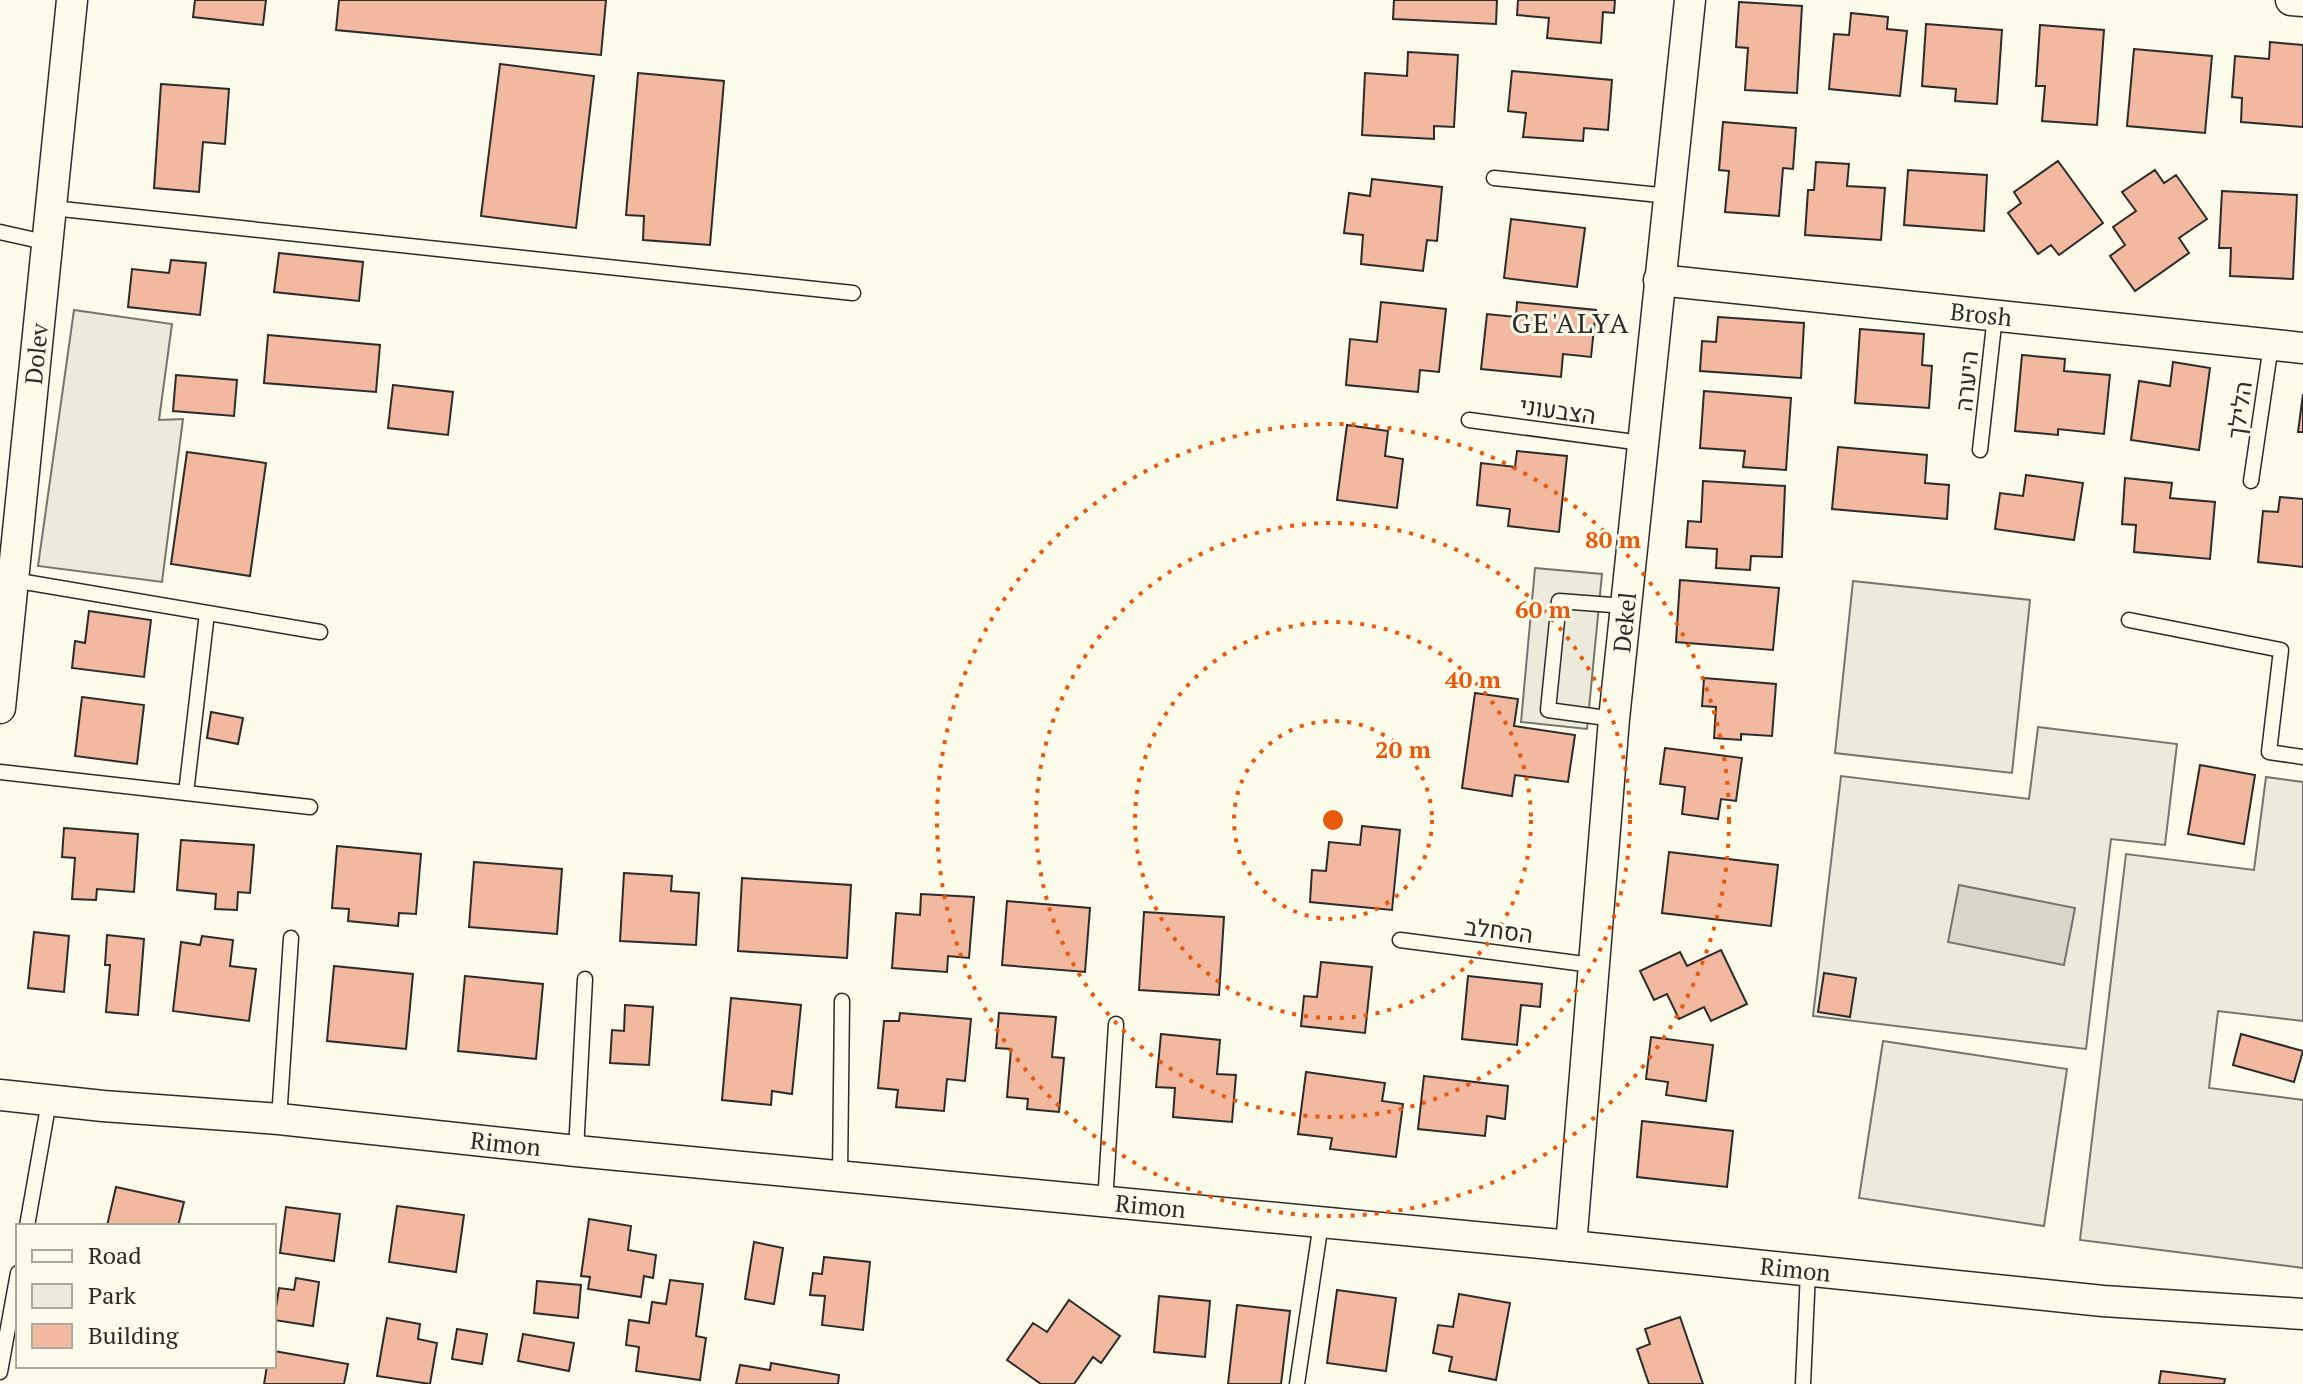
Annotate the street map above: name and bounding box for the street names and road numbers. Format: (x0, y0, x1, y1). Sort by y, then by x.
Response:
street label: Brosh (1949, 295, 2014, 333)
street label: Dolev (17, 321, 55, 386)
street label: היערה (1947, 349, 1985, 413)
street label: הלילך (2219, 379, 2259, 441)
street label: הצבעוני (1518, 389, 1598, 431)
street label: Dekel (1605, 591, 1643, 654)
street label: הסחלב (1463, 910, 1535, 950)
street label: Rimon (469, 1124, 543, 1163)
street label: Rimon (1114, 1187, 1187, 1225)
street label: Rimon (1759, 1250, 1832, 1289)

